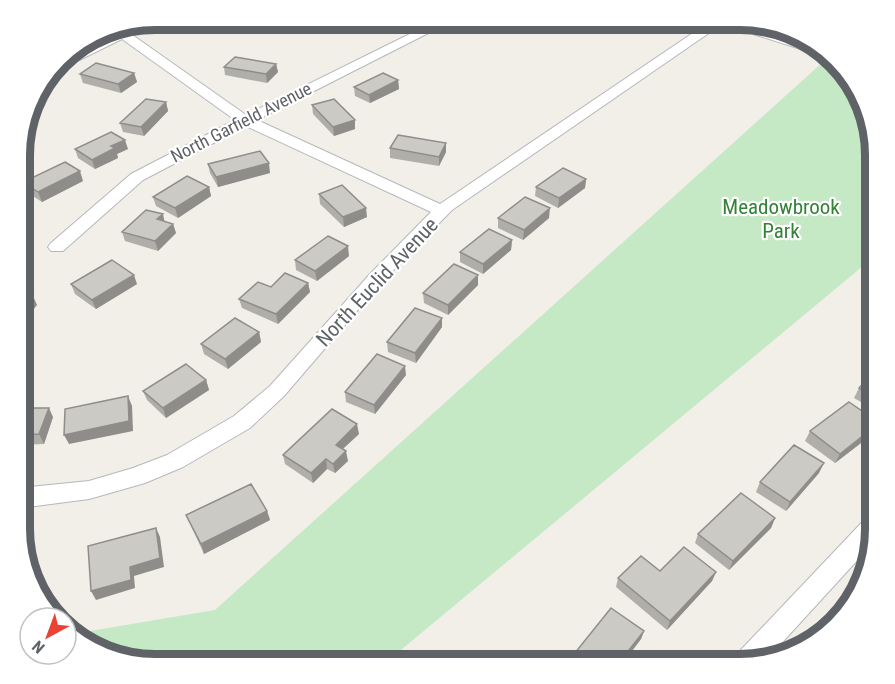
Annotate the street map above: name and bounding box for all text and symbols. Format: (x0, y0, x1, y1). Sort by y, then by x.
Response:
street label: North Garfield Avenue (167, 77, 315, 167)
park label: Meadowbrook Park (722, 195, 840, 243)
street label: North Euclid Avenue (311, 213, 443, 351)
north arrow (18, 606, 78, 666)
text: N (29, 637, 48, 657)

